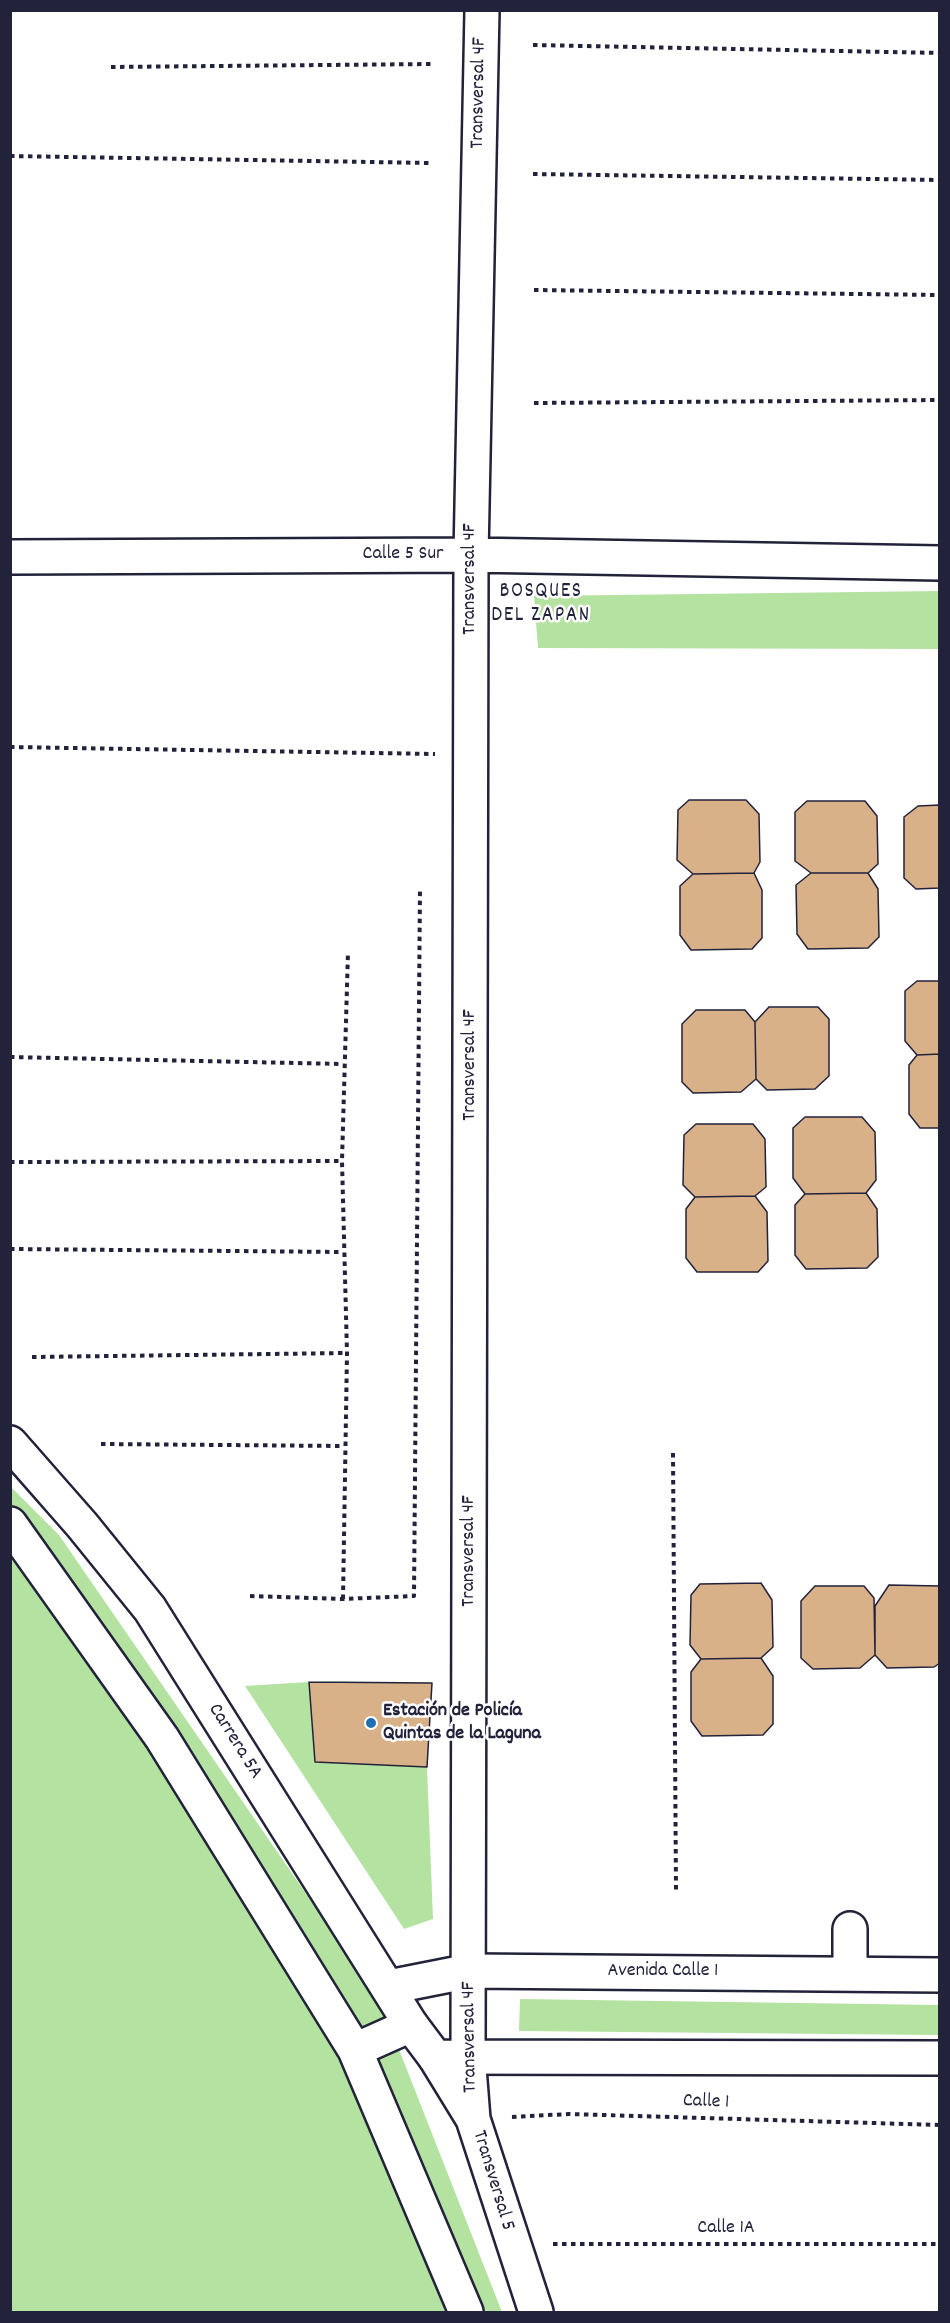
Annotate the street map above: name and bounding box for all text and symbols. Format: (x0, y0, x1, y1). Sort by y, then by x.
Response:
street label: Transversal 4F (467, 37, 493, 149)
street label: Transversal 4F (459, 523, 483, 635)
street label: Calle 5 Sur (363, 543, 443, 567)
district label: BOSQUES DEL ZAPAN (491, 580, 591, 630)
street label: Transversal 4F (459, 1009, 483, 1121)
street label: Transversal 4F (458, 1495, 482, 1607)
street label: Carrera 5A (201, 1700, 267, 1784)
place label: Estación de Policía Quintas de la Laguna (383, 1700, 541, 1747)
marker: Estación de Policía Quintas de la Laguna (364, 1716, 378, 1730)
street label: Avenida Calle 1 (608, 1960, 718, 1984)
street label: Transversal 4F (458, 1981, 484, 2093)
street label: Calle 1 (682, 2090, 730, 2116)
street label: Transversal 5 (465, 2128, 519, 2234)
street label: Calle 1A (697, 2217, 755, 2241)

